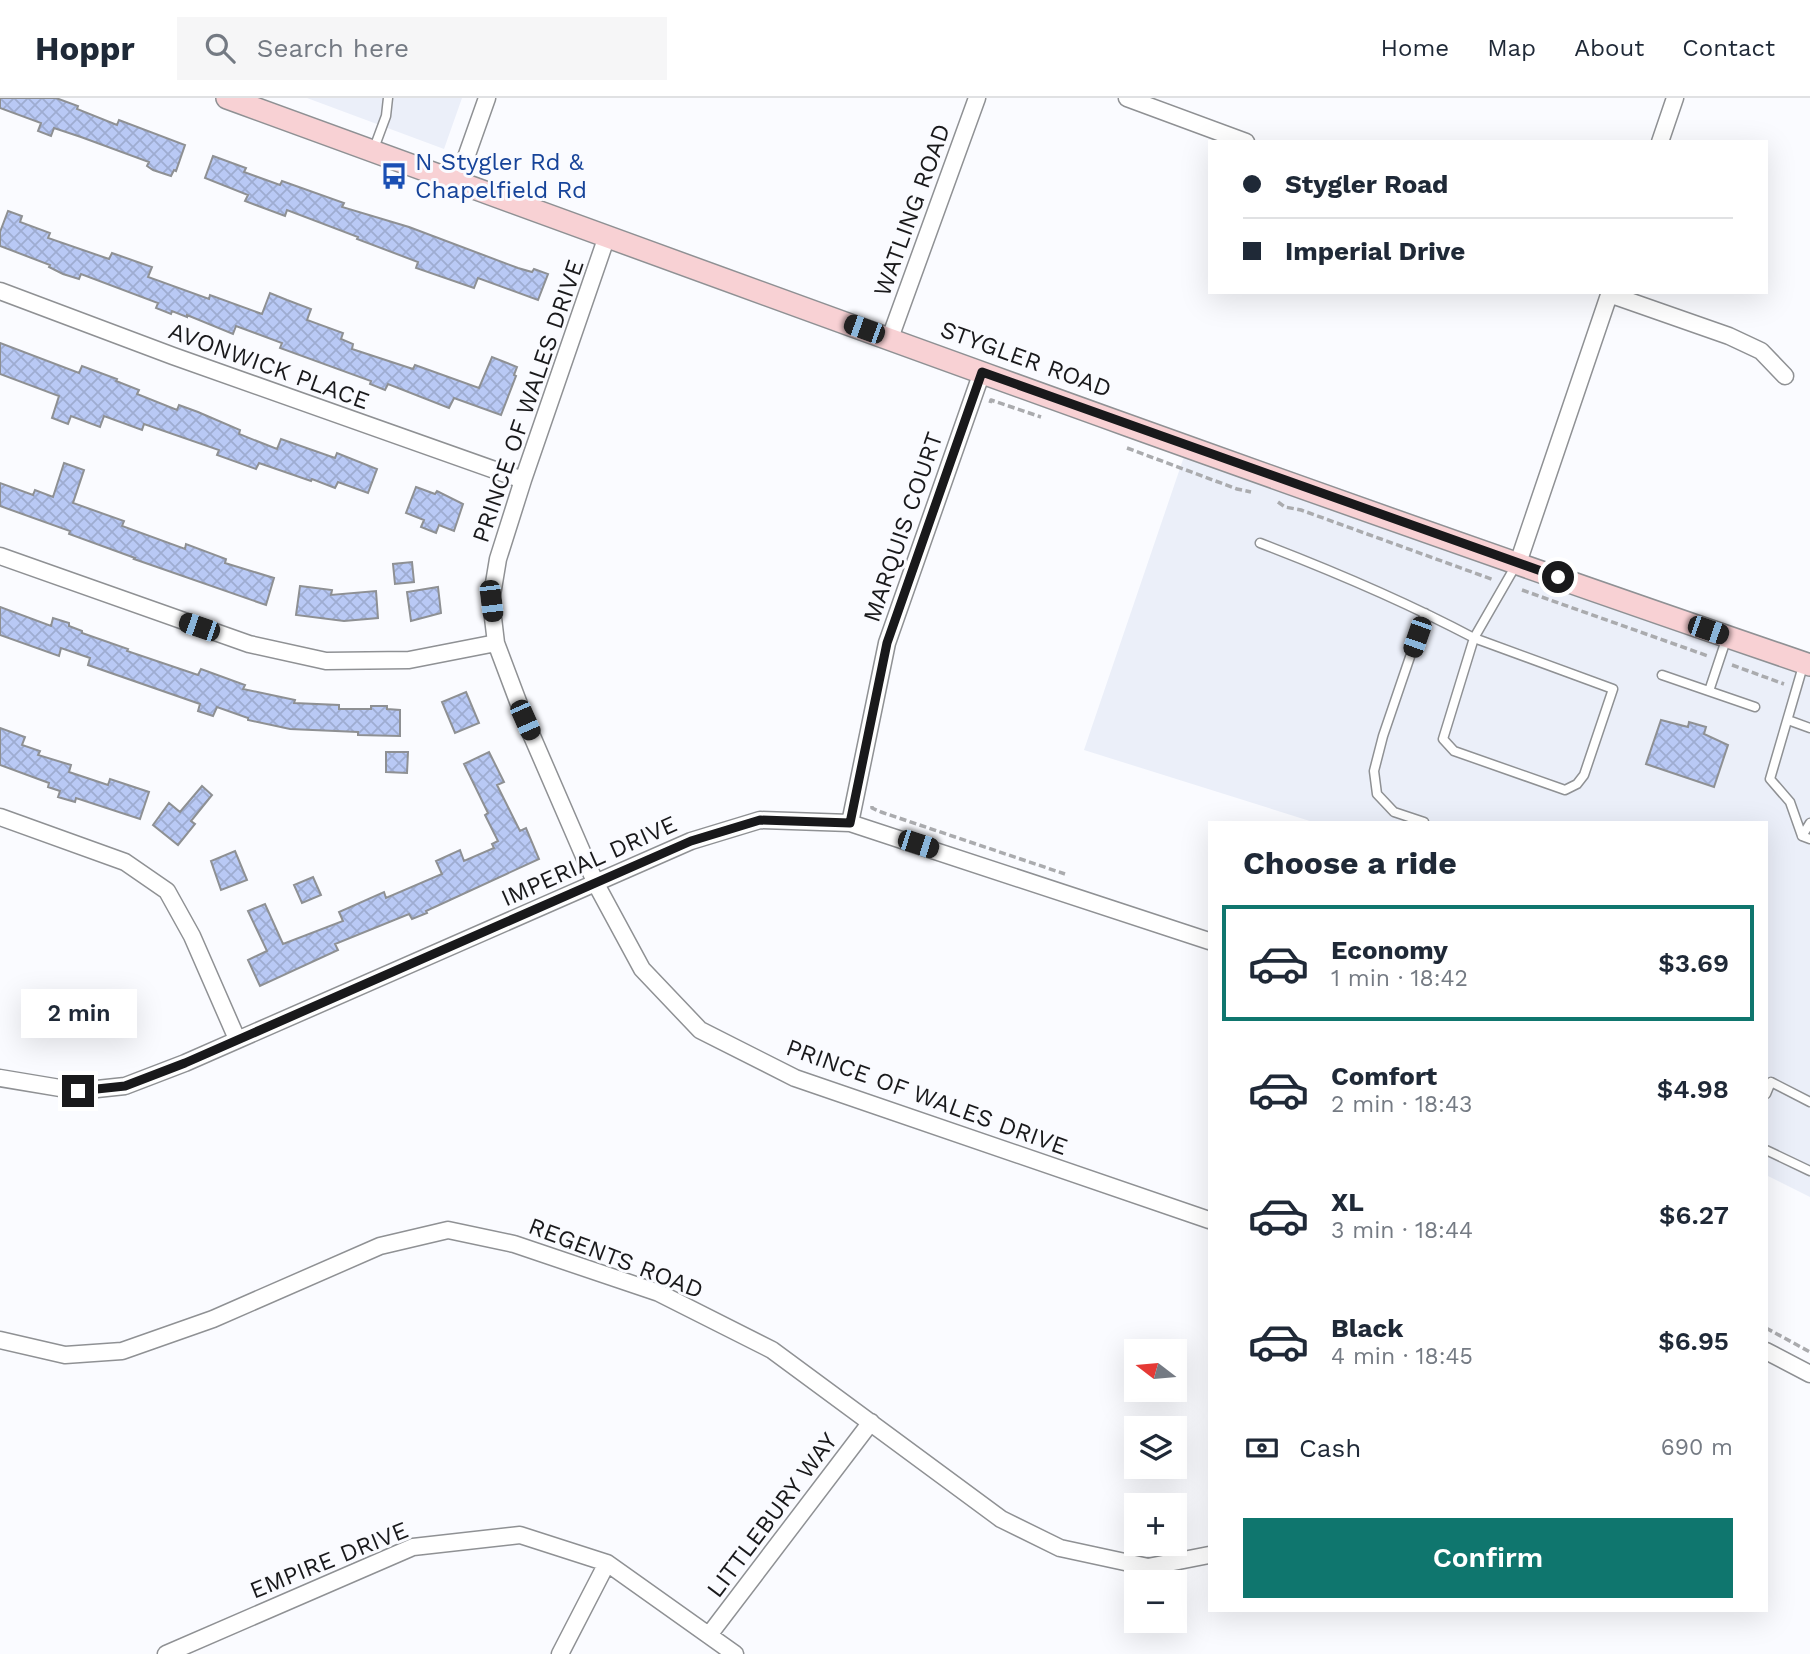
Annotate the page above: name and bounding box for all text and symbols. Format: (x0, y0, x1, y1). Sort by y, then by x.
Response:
search box (177, 17, 667, 80)
text: Hoppr (35, 29, 135, 68)
icon: search (201, 29, 239, 67)
text: Search here (257, 33, 409, 63)
text: Home (1381, 34, 1449, 62)
text: Map (1487, 34, 1536, 62)
text: About (1574, 34, 1644, 62)
text: Contact (1682, 34, 1775, 62)
street label: WATLING ROAD (868, 120, 956, 300)
place label: N Stygler Rd & Chapelfield Rd (415, 148, 587, 204)
bus stop icon: N Stygler Rd & Chapelfield Rd (379, 161, 409, 191)
text: Stygler Road (1285, 169, 1448, 199)
text: Imperial Drive (1285, 236, 1465, 266)
street label: PRINCE OF WALES DRIVE (466, 256, 590, 546)
car (841, 312, 888, 346)
street label: STYGLER ROAD (937, 315, 1115, 403)
street label: AVONWICK PLACE (165, 317, 373, 415)
street label: MARQUIS COURT (857, 428, 949, 626)
route start (1542, 561, 1574, 593)
car (479, 579, 504, 623)
car (176, 610, 223, 644)
car (1685, 613, 1732, 647)
car (1401, 614, 1434, 660)
car (507, 697, 544, 743)
street label: IMPERIAL DRIVE (497, 810, 681, 912)
car (895, 828, 942, 860)
text: Choose a ride (1243, 844, 1457, 882)
icon: car (1247, 932, 1310, 995)
text: Economy (1331, 935, 1448, 965)
text: $3.69 (1658, 948, 1729, 978)
text: 1 min · 18:42 (1331, 965, 1468, 992)
callout: 2 min (20, 990, 136, 1038)
text: 2 min (47, 1000, 111, 1027)
street label: PRINCE OF WALES DRIVE (783, 1033, 1071, 1161)
icon: car (1247, 1058, 1310, 1121)
text: Comfort (1331, 1061, 1437, 1091)
text: $4.98 (1657, 1074, 1729, 1104)
route end (62, 1075, 94, 1107)
text: 2 min · 18:43 (1331, 1091, 1472, 1118)
icon: car (1247, 1184, 1310, 1247)
text: XL (1331, 1187, 1364, 1217)
text: $6.27 (1659, 1200, 1729, 1230)
street label: REGENTS ROAD (525, 1212, 707, 1304)
text: 3 min · 18:44 (1331, 1217, 1473, 1244)
icon: car (1247, 1310, 1310, 1373)
text: Black (1331, 1313, 1403, 1343)
text: $6.95 (1658, 1326, 1729, 1356)
north arrow (1124, 1339, 1186, 1402)
map controls (1124, 1339, 1187, 1633)
text: 4 min · 18:45 (1331, 1343, 1473, 1370)
button: layers (1124, 1416, 1187, 1479)
street label: LITTLEBURY WAY (701, 1427, 843, 1603)
icon: cash (1243, 1429, 1281, 1467)
text: Cash (1299, 1433, 1361, 1463)
text: 690 m (1661, 1434, 1733, 1461)
button: + (1124, 1493, 1187, 1556)
street label: EMPIRE DRIVE (246, 1516, 412, 1604)
button: Confirm (1243, 1518, 1733, 1598)
button: − (1124, 1570, 1187, 1633)

